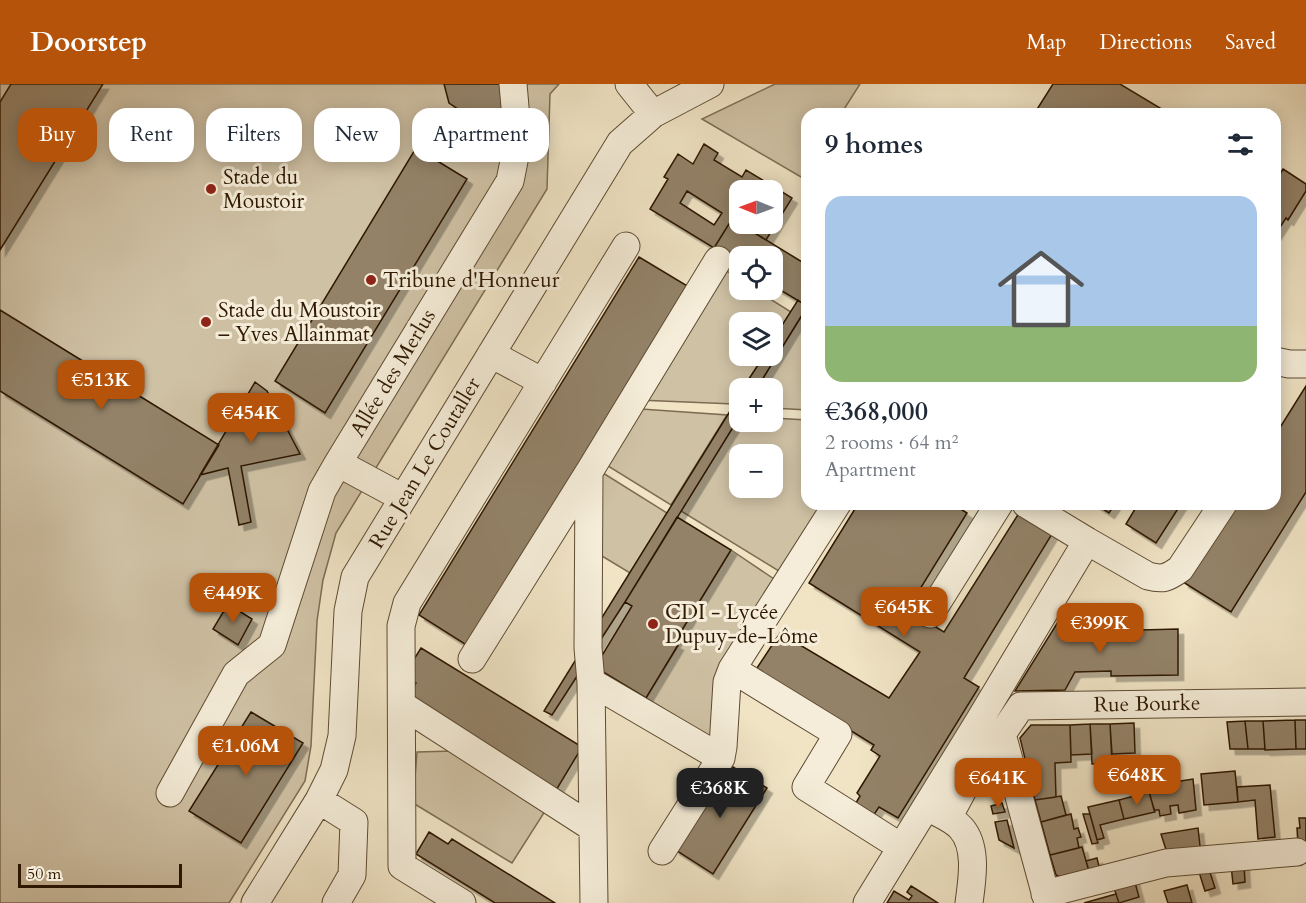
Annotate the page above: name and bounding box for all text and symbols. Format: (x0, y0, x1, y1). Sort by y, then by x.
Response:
text: Doorstep (30, 23, 147, 61)
text: Map (1026, 28, 1066, 57)
text: Directions (1099, 28, 1192, 57)
text: Saved (1225, 28, 1276, 57)
chip: Buy (18, 108, 97, 162)
chip: Rent (109, 108, 194, 162)
chip: Filters (206, 108, 302, 162)
chip: New (314, 108, 400, 162)
chip: Apartment (412, 108, 549, 162)
text: 9 homes (825, 127, 923, 162)
icon: filters (1224, 128, 1257, 161)
place label: Stade du Moustoir (223, 163, 305, 216)
north arrow (729, 180, 783, 234)
map controls (729, 180, 783, 498)
marker: Stade du Moustoir (204, 182, 218, 196)
icon: home (987, 235, 1095, 343)
button: locate (729, 246, 783, 300)
place label: Tribune d'Honneur (383, 266, 560, 295)
marker: Tribune d'Honneur (364, 273, 378, 287)
place label: Stade du Moustoir – Yves Allainmat (218, 296, 380, 349)
street label: Allée des Merlus (343, 304, 443, 442)
button: layers (729, 312, 783, 366)
marker: Stade du Moustoir – Yves Allainmat (199, 315, 213, 329)
pin: €513K (59, 360, 143, 411)
text: €513K (72, 366, 130, 393)
street label: Rue Jean Le Coutaller (362, 372, 488, 554)
button: + (729, 378, 783, 432)
pin: €454K (209, 393, 293, 444)
text: €368,000 (825, 394, 928, 429)
text: €454K (222, 399, 280, 426)
text: 2 rooms · 64 m² (825, 429, 958, 456)
button: − (729, 444, 783, 498)
text: Apartment (825, 456, 916, 483)
pin: €449K (191, 573, 275, 624)
text: €449K (204, 579, 262, 606)
pin: €645K (862, 587, 946, 638)
text: €645K (875, 593, 933, 620)
place label: CDI - Lycée Dupuy-de-Lôme (665, 598, 818, 651)
pin: €399K (1058, 603, 1142, 654)
text: €399K (1071, 609, 1129, 636)
marker: CDI - Lycée Dupuy-de-Lôme (646, 617, 660, 631)
street label: Rue Bourke (1093, 689, 1201, 719)
pin: €1.06M (197, 726, 295, 777)
text: €1.06M (212, 732, 280, 759)
pin: €648K (1095, 755, 1179, 806)
pin: €641K (956, 758, 1040, 809)
text: €648K (1108, 761, 1166, 788)
text: €641K (969, 764, 1027, 791)
pin: €368K (678, 768, 762, 819)
text: €368K (691, 774, 749, 801)
scale bar (18, 861, 182, 888)
text: 50 m (27, 863, 61, 885)

